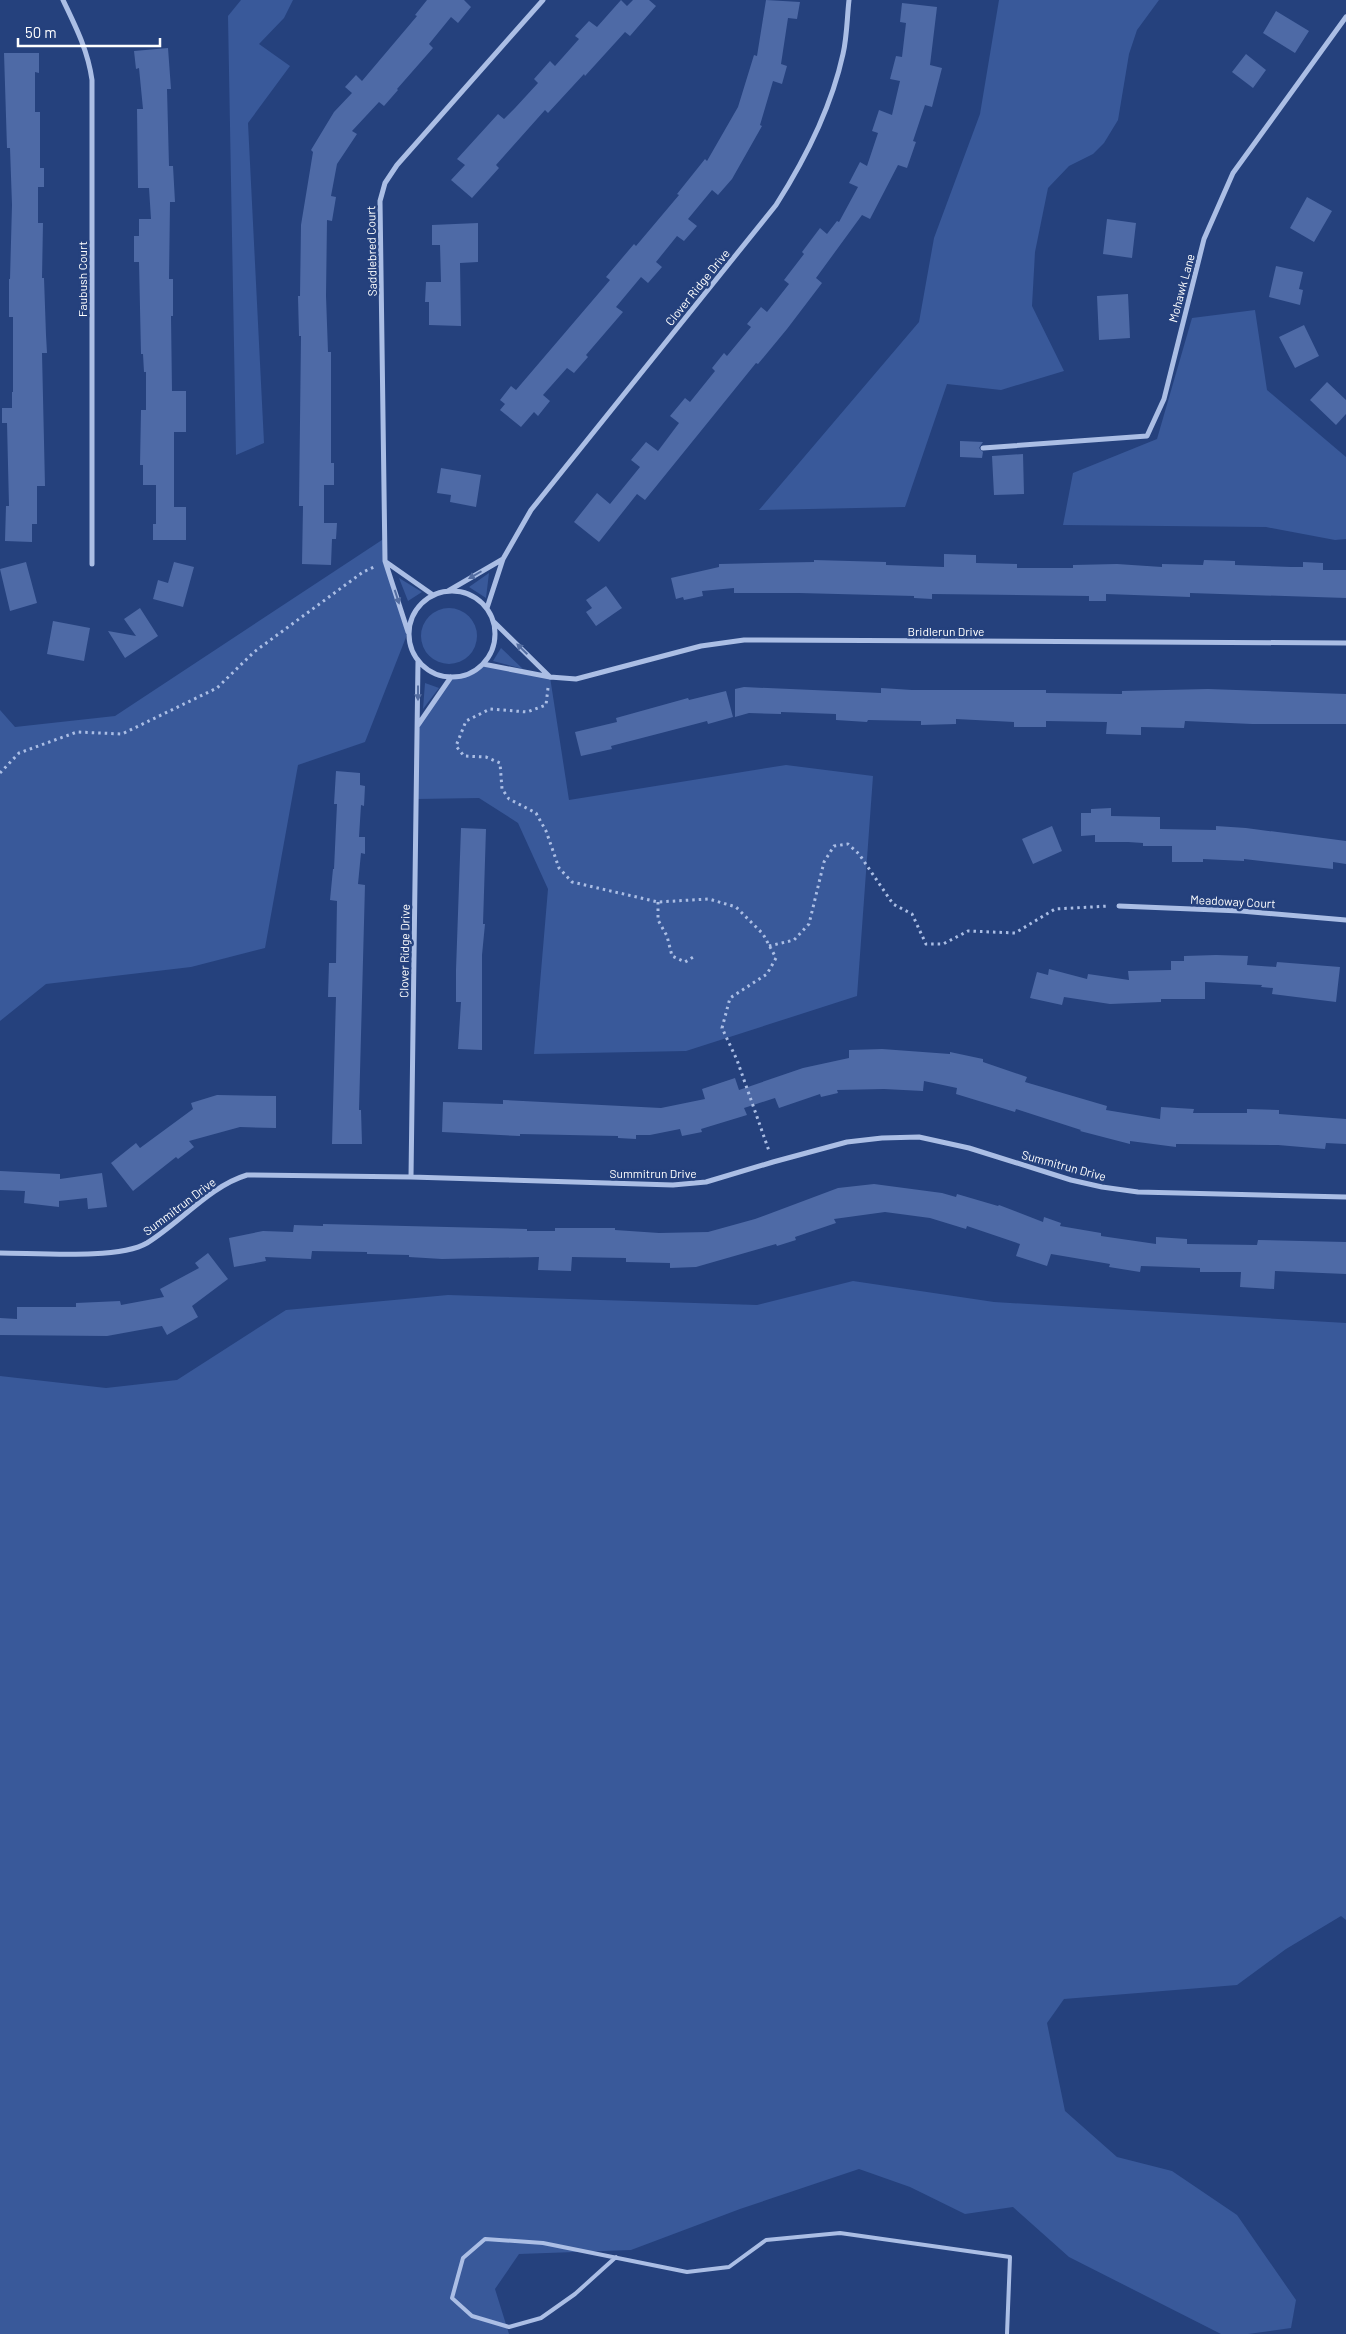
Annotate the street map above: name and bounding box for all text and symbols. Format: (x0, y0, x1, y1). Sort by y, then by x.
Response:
scale bar (18, 15, 160, 47)
text: 50 m (25, 23, 57, 41)
street label: Saddlebred Court (363, 206, 379, 296)
street label: Faubush Court (75, 241, 89, 317)
street label: Clover Ridge Drive (662, 246, 732, 328)
street label: Mohawk Lane (1165, 252, 1197, 324)
one-way arrow (469, 570, 482, 579)
one-way arrow (393, 590, 401, 605)
street label: Bridlerun Drive (907, 624, 985, 638)
one-way arrow (516, 643, 528, 655)
one-way arrow (414, 685, 422, 701)
street label: Meadoway Court (1190, 892, 1276, 910)
street label: Clover Ridge Drive (396, 904, 412, 998)
street label: Summitrun Drive (1020, 1147, 1108, 1183)
street label: Summitrun Drive (609, 1166, 697, 1180)
street label: Summitrun Drive (140, 1174, 218, 1238)

